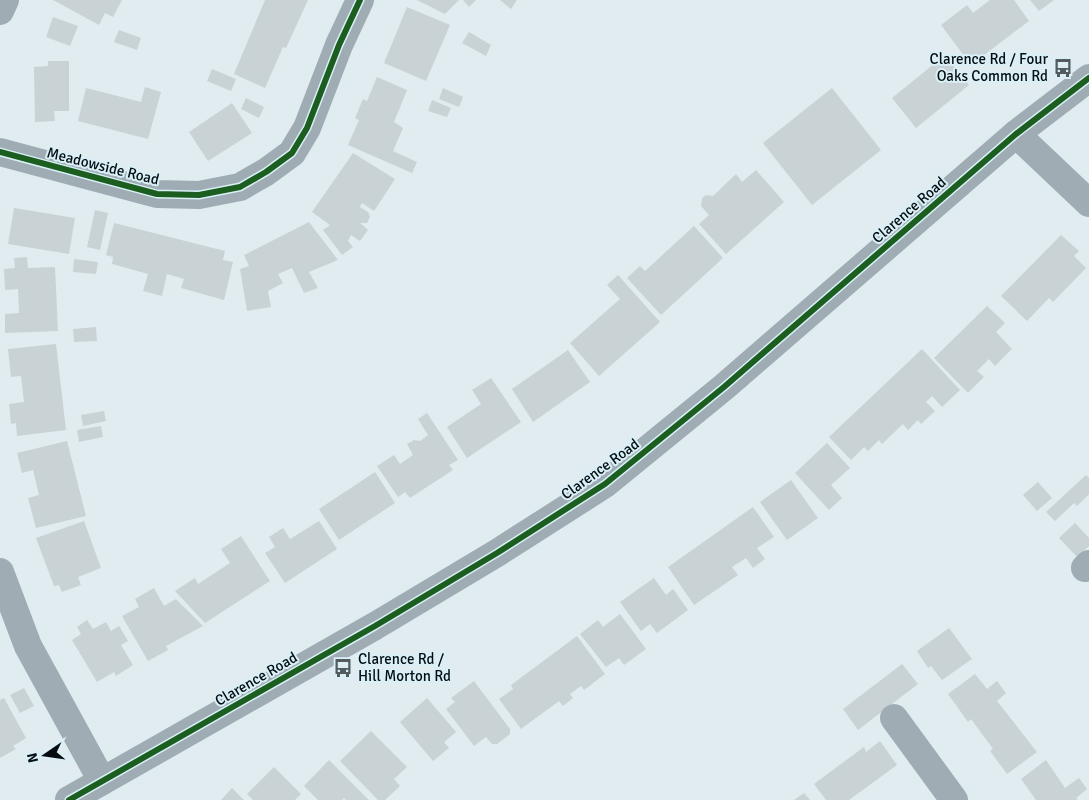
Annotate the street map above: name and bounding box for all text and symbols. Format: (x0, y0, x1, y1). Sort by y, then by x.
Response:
place label: Clarence Rd / Four Oaks Common Rd (930, 50, 1048, 85)
bus stop icon: Clarence Rd / Four Oaks Common Rd (1052, 57, 1074, 79)
street label: Meadowside Road (45, 143, 161, 189)
street label: Clarence Road (868, 173, 950, 247)
street label: Clarence Road (558, 435, 643, 503)
street label: Clarence Road (212, 648, 300, 710)
place label: Clarence Rd / Hill Morton Rd (358, 650, 451, 685)
bus stop icon: Clarence Rd / Hill Morton Rd (332, 657, 354, 679)
north arrow (20, 730, 70, 780)
text: N (23, 751, 42, 764)

